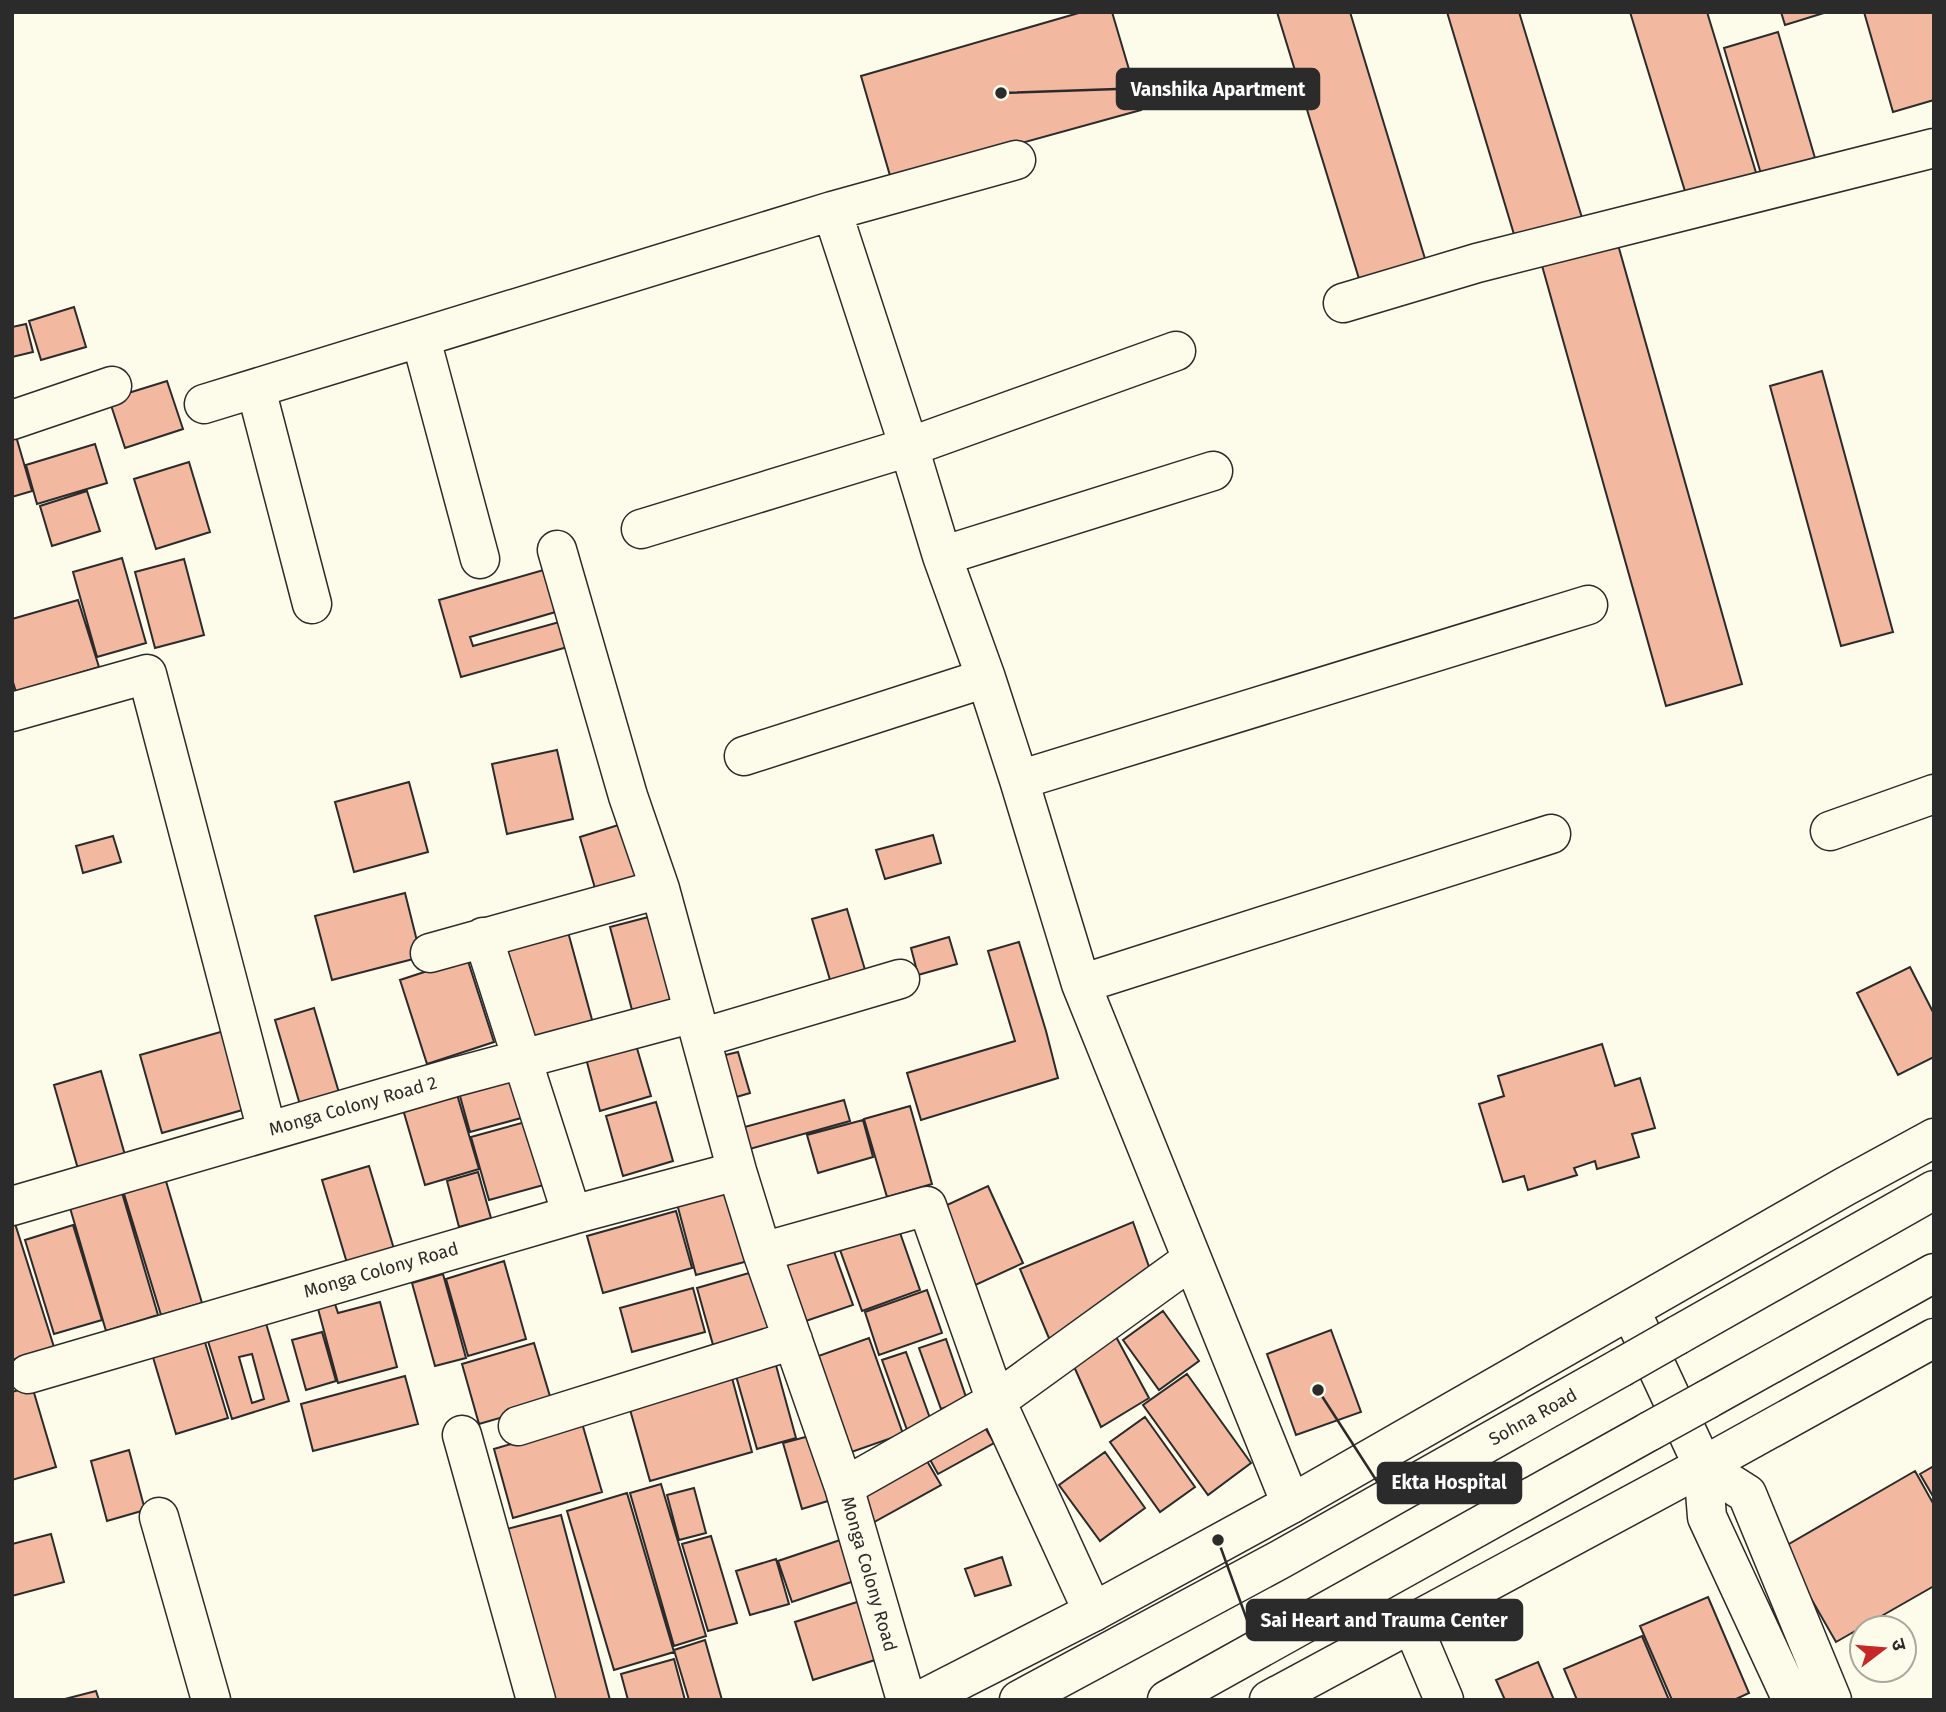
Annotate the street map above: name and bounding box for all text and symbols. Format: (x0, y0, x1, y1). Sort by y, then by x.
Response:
callout: Vanshika Apartment (1117, 69, 1319, 109)
text: Vanshika Apartment (1130, 78, 1306, 101)
street label: Monga Colony Road 2 (266, 1071, 440, 1141)
street label: Monga Colony Road (301, 1237, 461, 1303)
street label: Sohna Road (1485, 1384, 1581, 1450)
callout: Ekta Hospital (1378, 1463, 1521, 1503)
text: Ekta Hospital (1391, 1471, 1507, 1494)
street label: Monga Colony Road (836, 1494, 902, 1654)
callout: Sai Heart and Trauma Center (1247, 1600, 1522, 1640)
text: Sai Heart and Trauma Center (1260, 1609, 1508, 1632)
north arrow (1848, 1614, 1918, 1684)
text: उ (1886, 1636, 1912, 1654)

